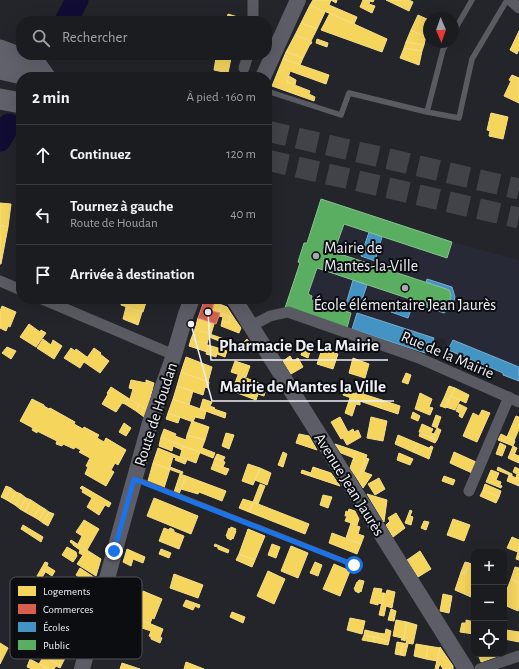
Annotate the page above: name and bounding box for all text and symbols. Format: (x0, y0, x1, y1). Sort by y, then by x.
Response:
north arrow (423, 12, 459, 48)
search box (16, 16, 272, 60)
icon: search (30, 27, 52, 49)
text: Rechercher (62, 30, 127, 45)
text: 2 min (32, 89, 70, 106)
text: À pied · 160 m (187, 91, 256, 104)
icon: ahead (32, 144, 54, 166)
text: Continuez (70, 147, 131, 162)
text: 120 m (226, 148, 256, 161)
text: Tournez à gauche (70, 199, 173, 214)
icon: left (32, 204, 54, 226)
text: 40 m (230, 208, 256, 221)
text: Route de Houdan (70, 217, 158, 230)
place label: Mairie de Mantes-la-Ville (324, 240, 418, 274)
marker: Mairie de Mantes-la-Ville (311, 251, 321, 261)
icon: arrive (32, 264, 54, 286)
text: Arrivée à destination (70, 267, 195, 282)
marker: École élémentaire Jean Jaurès (400, 283, 410, 293)
place label: École élémentaire Jean Jaurès (314, 295, 496, 313)
street label: Rue de la Mairie (399, 328, 496, 382)
callout: Pharmacie De La Mairie (211, 331, 388, 360)
text: Pharmacie De La Mairie (219, 337, 379, 354)
street label: Route de Houdan (132, 361, 180, 468)
callout: Mairie de Mantes la Ville (212, 372, 394, 401)
text: Mairie de Mantes la Ville (220, 378, 386, 395)
street label: Avenue Jean Jaurès (311, 430, 387, 539)
route end (105, 542, 123, 560)
map controls (471, 549, 507, 657)
button: + (471, 549, 507, 585)
route start (345, 556, 363, 574)
legend (10, 577, 142, 659)
button: − (471, 585, 507, 621)
text: Logements (43, 586, 90, 597)
text: Commerces (43, 604, 93, 615)
text: Écoles (43, 621, 70, 633)
button: locate (471, 621, 507, 657)
text: Public (43, 640, 70, 651)

